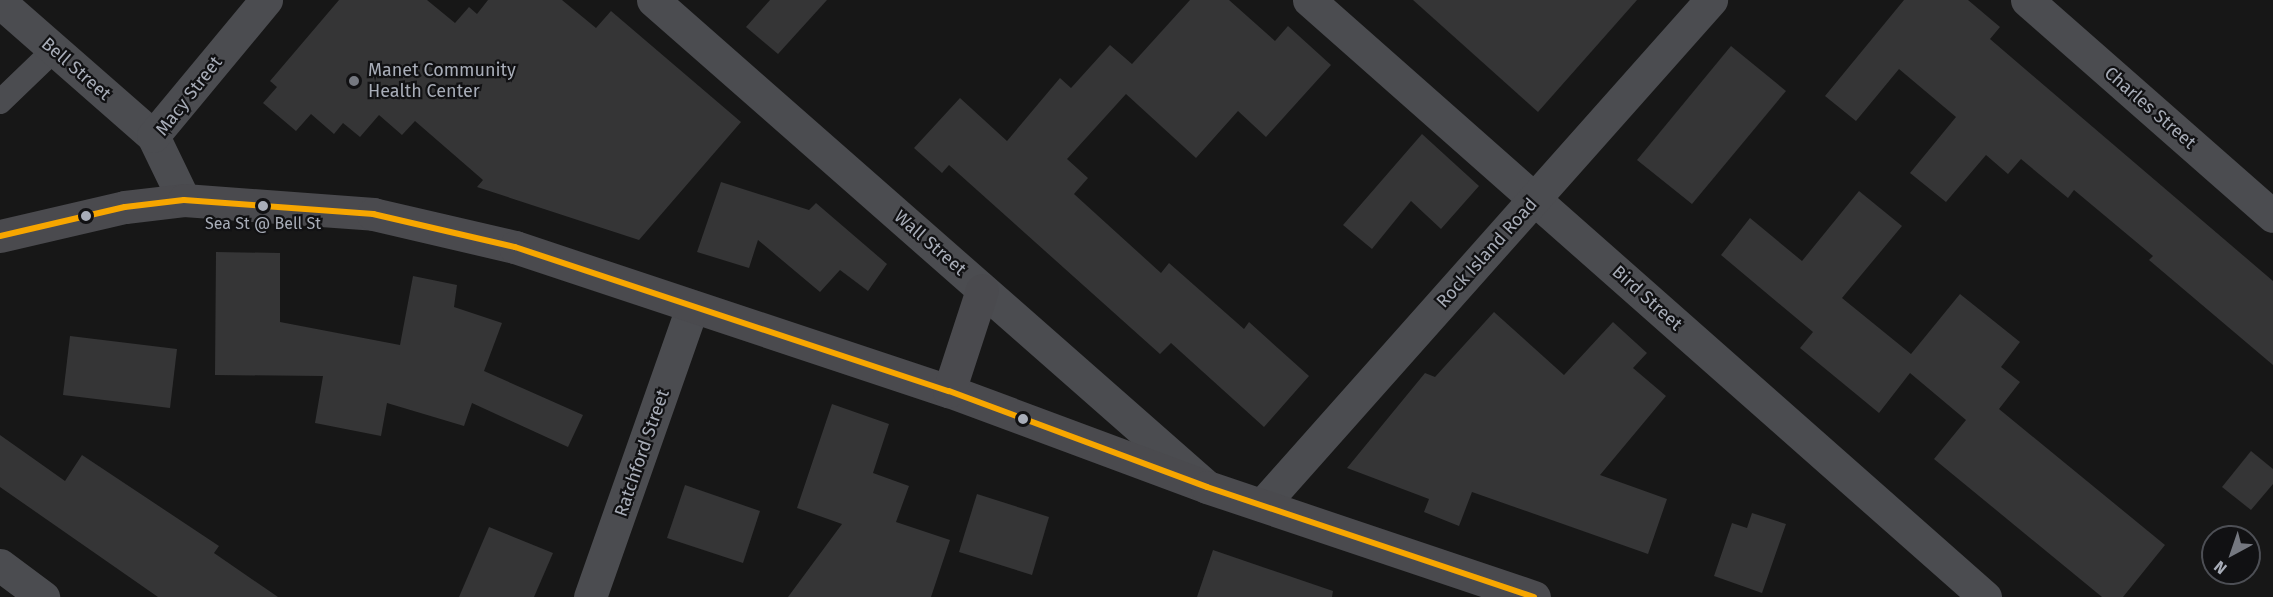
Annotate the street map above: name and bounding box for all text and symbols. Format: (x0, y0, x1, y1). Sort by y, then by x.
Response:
street label: Bell Street (37, 33, 115, 105)
street label: Macy Street (151, 52, 227, 140)
place label: Manet Community Health Center (368, 60, 516, 103)
street label: Charles Street (2100, 62, 2200, 154)
marker: Manet Community Health Center (345, 72, 363, 90)
street label: Rock Island Road (1432, 194, 1542, 312)
marker: Sea St @ Bell St (257, 200, 269, 212)
street label: Wall Street (890, 206, 970, 280)
unlabelled marker (80, 210, 92, 222)
place label: Sea St @ Bell St (205, 214, 321, 234)
street label: Bird Street (1608, 261, 1686, 335)
street label: Ratchford Street (610, 387, 674, 519)
unlabelled marker (1017, 413, 1029, 425)
north arrow (2201, 525, 2261, 585)
text: N (2210, 557, 2231, 578)

